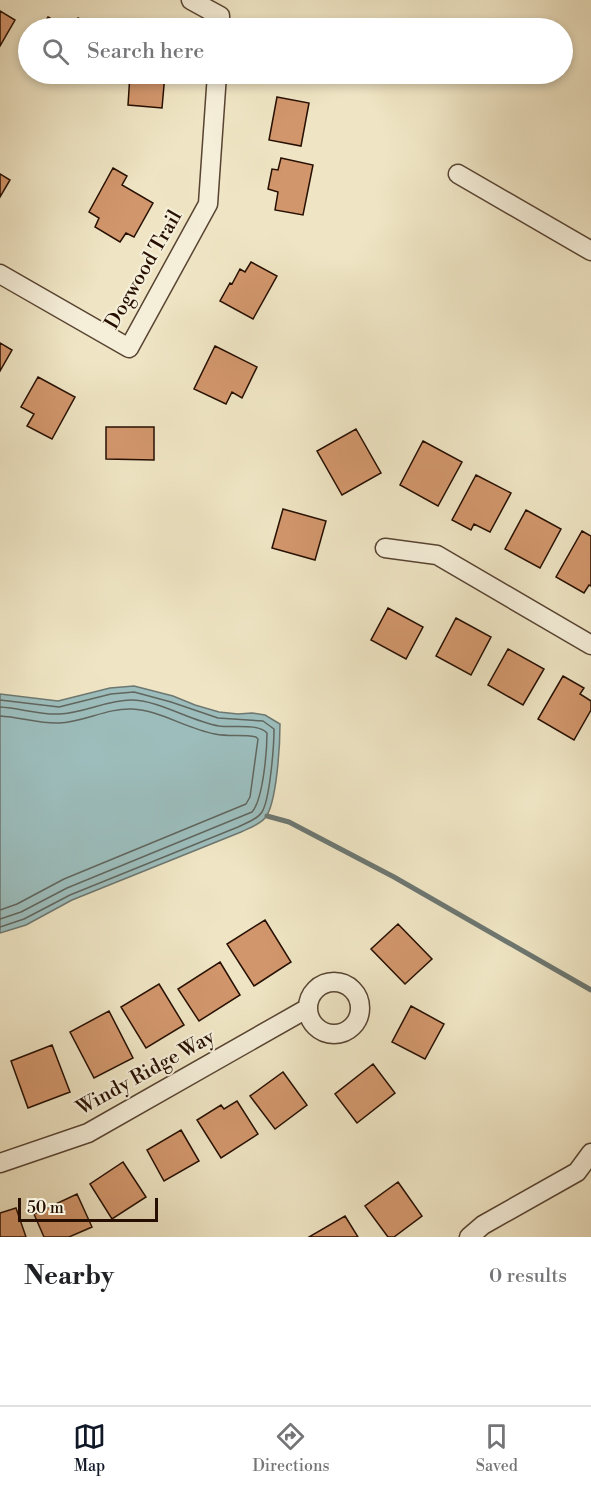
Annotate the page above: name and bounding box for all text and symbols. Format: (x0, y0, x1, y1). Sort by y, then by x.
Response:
search box (18, 18, 573, 84)
icon: search (39, 35, 72, 68)
text: Search here (87, 38, 204, 65)
street label: Dogwood Trail (100, 206, 188, 334)
street label: Windy Ridge Way (72, 1025, 220, 1122)
scale bar (18, 1195, 158, 1222)
text: 50 m (27, 1198, 64, 1218)
text: Nearby (24, 1260, 114, 1292)
text: 0 results (489, 1264, 567, 1289)
tab: Map (73, 1420, 106, 1476)
tab: Directions (252, 1420, 330, 1476)
tab: Saved (476, 1420, 518, 1476)

